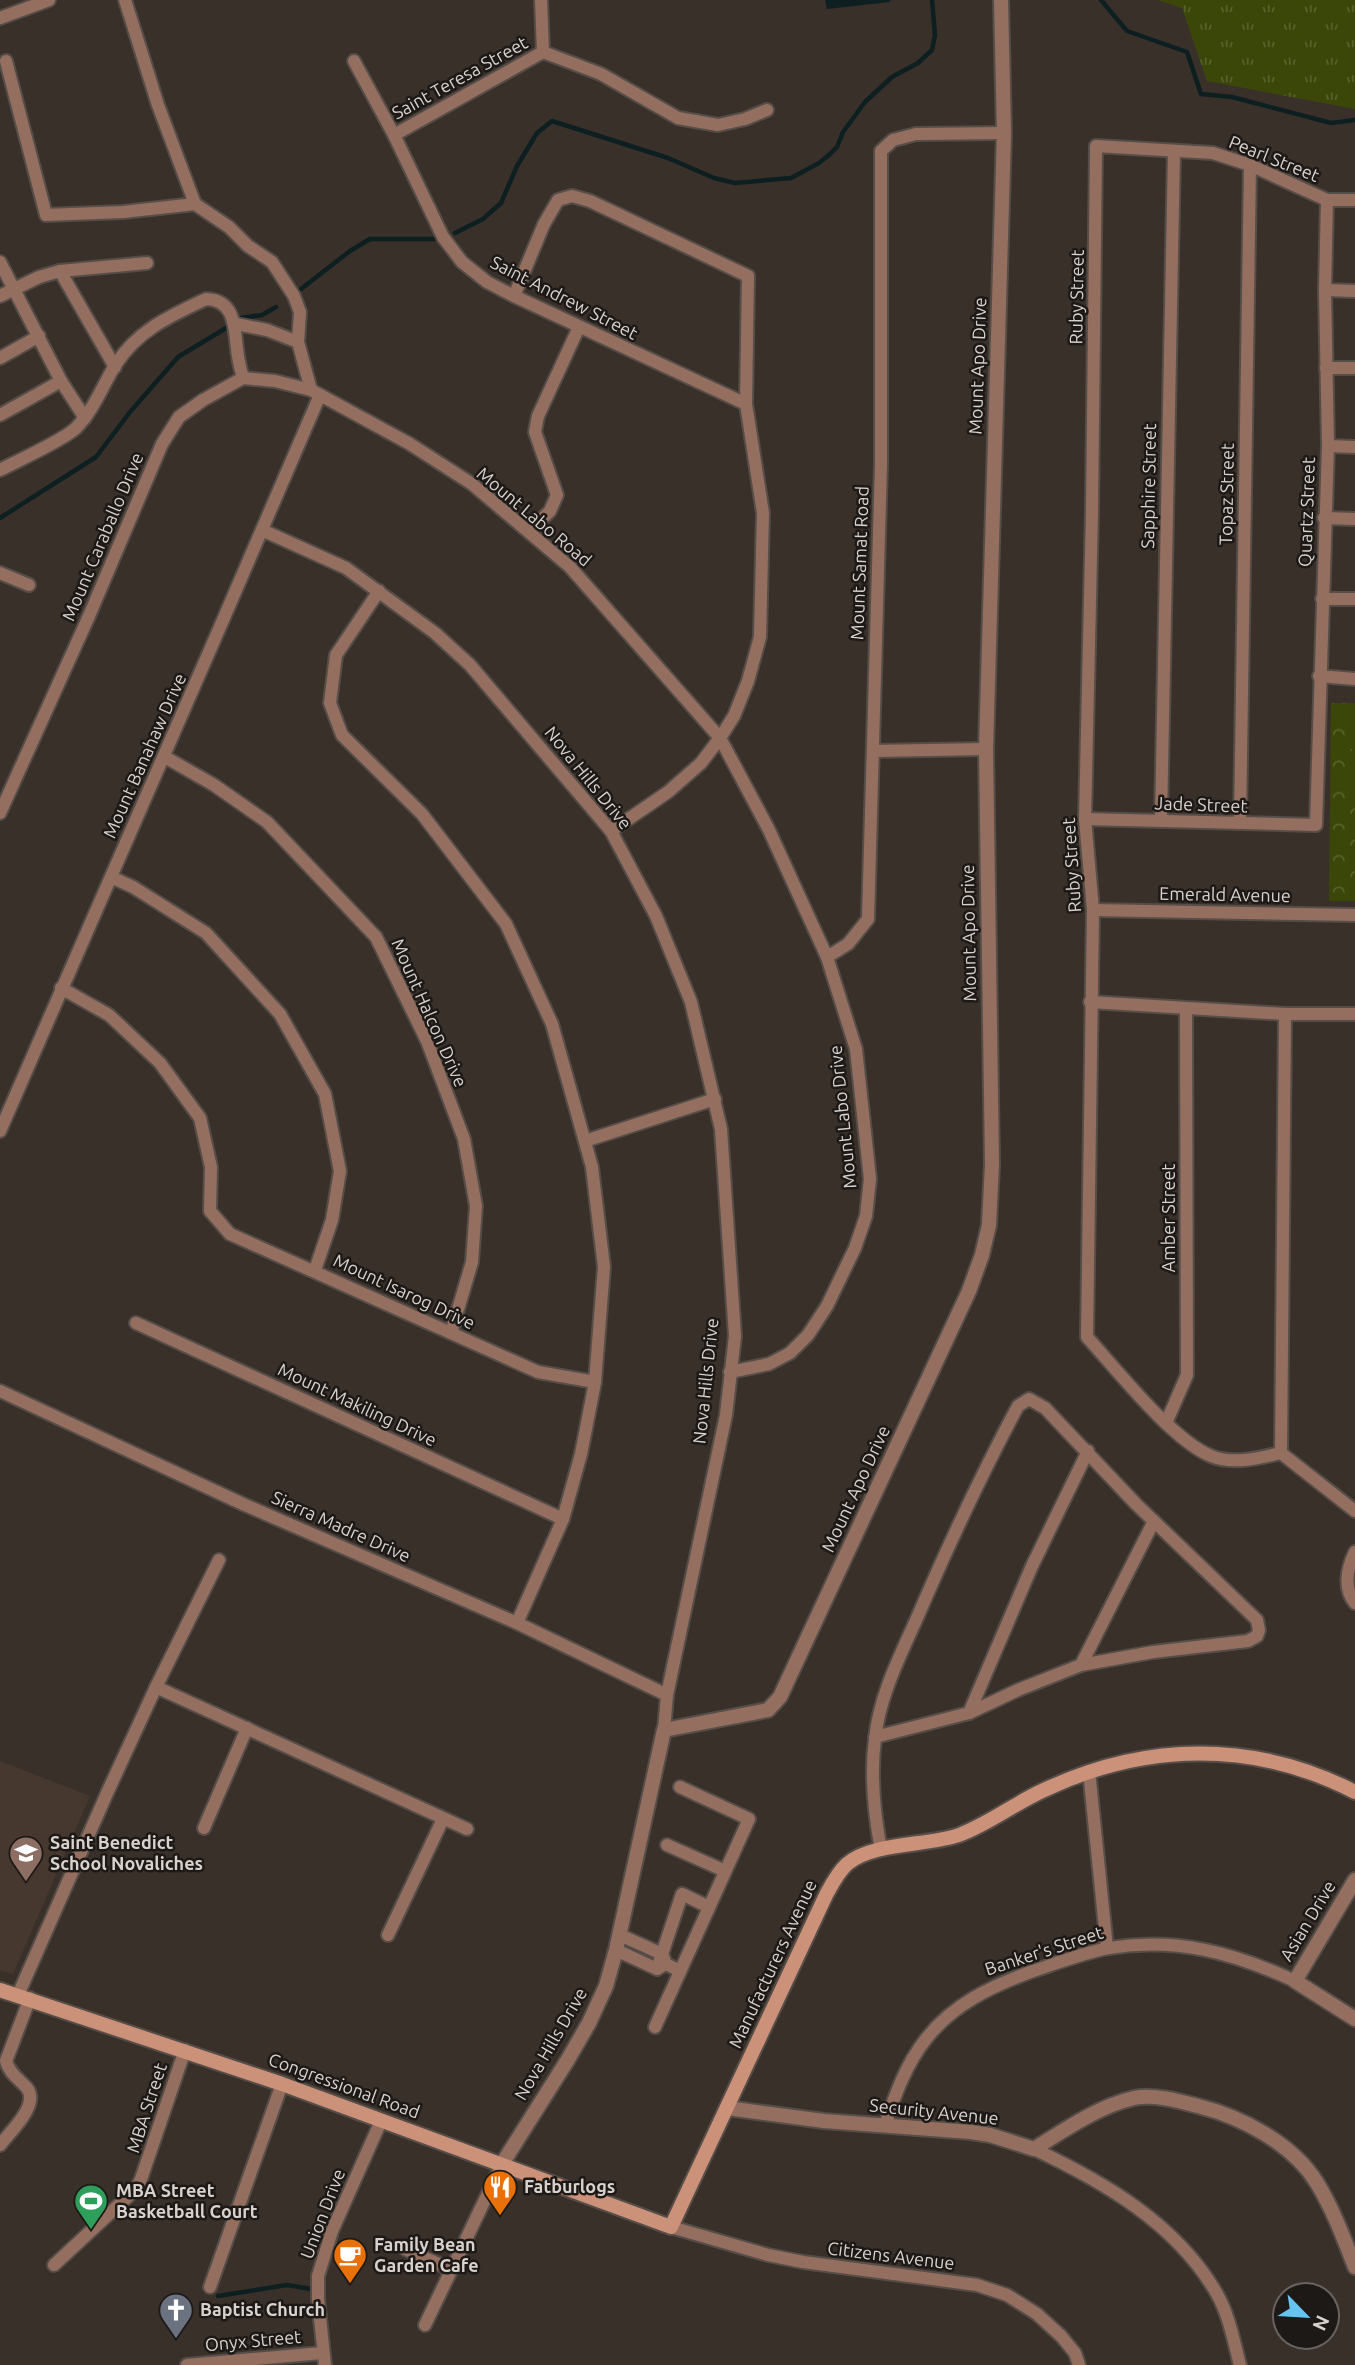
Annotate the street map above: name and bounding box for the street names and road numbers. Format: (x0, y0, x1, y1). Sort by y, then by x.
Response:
street label: Saint Teresa Street (388, 32, 531, 123)
street label: Pearl Street (1226, 131, 1322, 185)
street label: Ruby Street (1065, 249, 1087, 345)
street label: Saint Andrew Street (488, 251, 641, 343)
street label: Mount Apo Drive (965, 297, 989, 435)
street label: Sapphire Street (1137, 423, 1159, 549)
street label: Topaz Street (1215, 443, 1237, 545)
street label: Mount Caraballo Drive (58, 450, 147, 624)
street label: Quartz Street (1294, 457, 1319, 567)
street label: Mount Labo Road (473, 463, 596, 570)
street label: Mount Samat Road (846, 486, 872, 640)
street label: Mount Banahaw Drive (99, 670, 189, 841)
street label: Nova Hills Drive (541, 722, 636, 833)
street label: Jade Street (1154, 792, 1248, 816)
street label: Ruby Street (1058, 817, 1084, 913)
street label: Mount Apo Drive (957, 864, 979, 1002)
street label: Emerald Avenue (1159, 883, 1291, 905)
street label: Mount Halcon Drive (388, 935, 472, 1090)
street label: Mount Labo Drive (825, 1044, 859, 1190)
street label: Amber Street (1158, 1164, 1178, 1272)
street label: Mount Isarog Drive (330, 1249, 478, 1333)
street label: Nova Hills Drive (688, 1317, 722, 1445)
street label: Mount Makiling Drive (275, 1359, 440, 1450)
street label: Mount Apo Drive (817, 1422, 893, 1555)
street label: Sierra Madre Drive (269, 1487, 414, 1566)
street label: Manufacturers Avenue (724, 1876, 820, 2051)
street label: Asian Drive (1275, 1877, 1339, 1964)
street label: Banker's Street (982, 1922, 1105, 1979)
street label: Nova Hills Drive (510, 1984, 590, 2103)
street label: Congressional Road (266, 2048, 423, 2122)
street label: MBA Street (122, 2060, 170, 2155)
street label: Security Avenue (869, 2094, 1000, 2128)
street label: Union Drive (296, 2166, 348, 2261)
street label: Citizens Avenue (826, 2237, 956, 2273)
street label: Onyx Street (204, 2326, 302, 2354)

